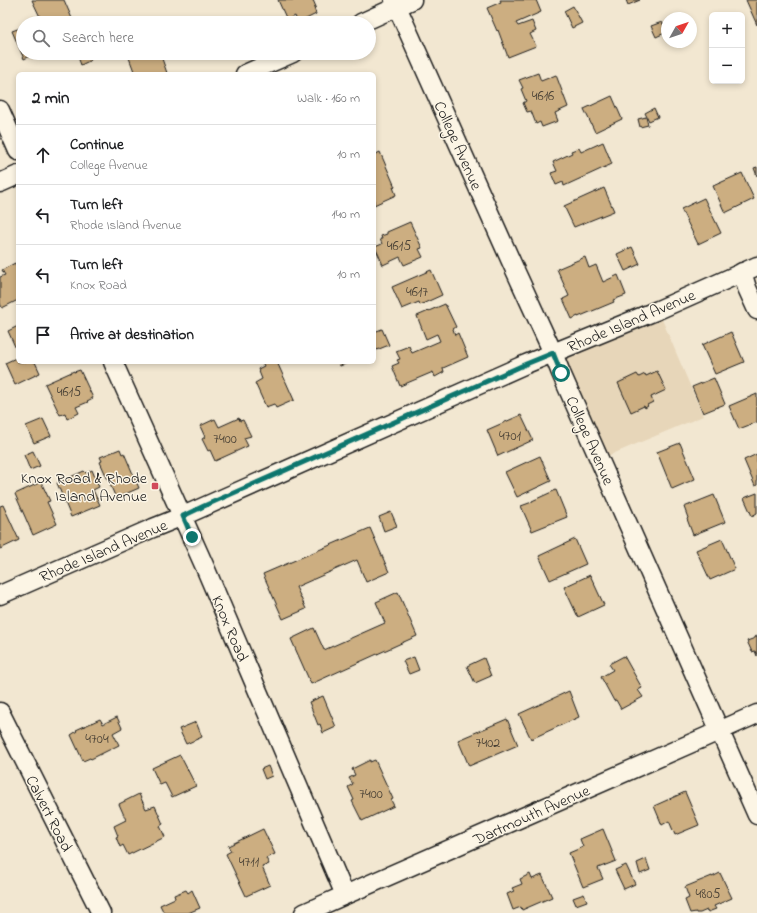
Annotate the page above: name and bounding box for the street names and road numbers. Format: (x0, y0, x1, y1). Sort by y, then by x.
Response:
street label: College Avenue (427, 97, 488, 195)
street label: Rhode Island Avenue (564, 284, 700, 360)
street label: College Avenue (559, 392, 620, 490)
street label: Rhode Island Avenue (36, 514, 172, 590)
street label: Knox Road (204, 592, 254, 666)
street label: Calvert Road (19, 771, 78, 856)
street label: Dartmouth Avenue (469, 779, 595, 853)

